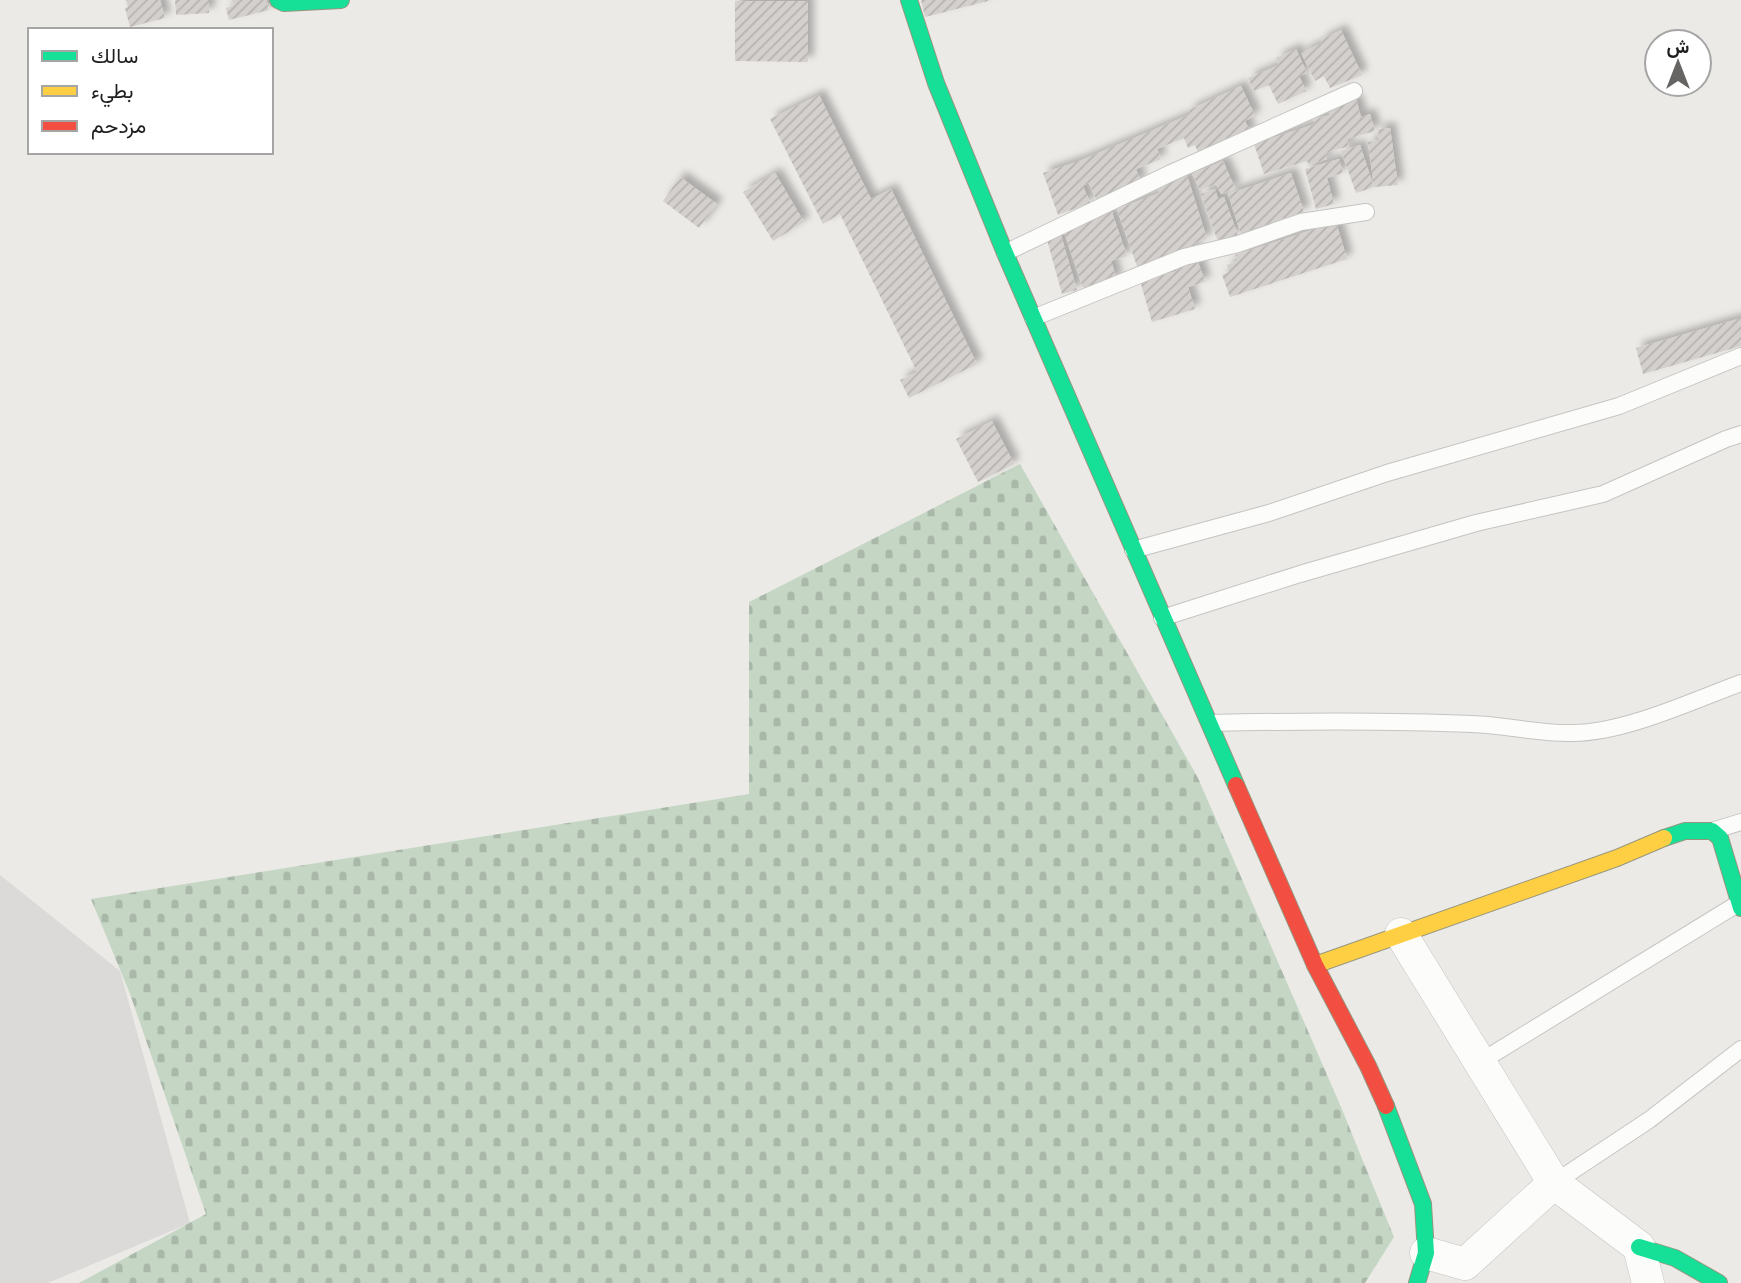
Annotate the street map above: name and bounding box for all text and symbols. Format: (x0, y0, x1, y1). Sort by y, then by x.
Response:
legend (28, 28, 273, 154)
north arrow (1643, 28, 1713, 98)
text: ش (1667, 33, 1690, 59)
text: سالك (91, 41, 138, 69)
text: بطيء (91, 76, 134, 108)
text: مزدحم (91, 111, 146, 140)

